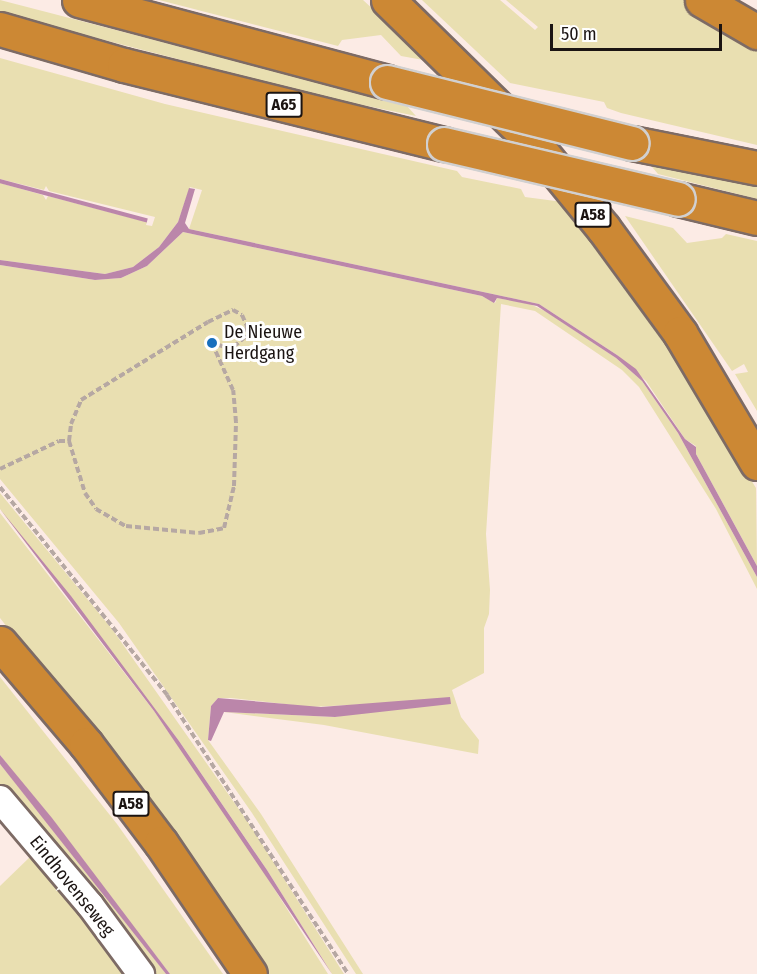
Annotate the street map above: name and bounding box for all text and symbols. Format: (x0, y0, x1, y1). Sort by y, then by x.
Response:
scale bar (553, 12, 726, 50)
text: 50 m (561, 23, 597, 45)
road number: A65 (264, 92, 304, 118)
road number: A58 (574, 202, 612, 228)
place label: De Nieuwe Herdgang (224, 322, 302, 364)
marker: De Nieuwe Herdgang (205, 336, 219, 350)
road number: A58 (112, 791, 150, 817)
street label: Eindhovenseweg (25, 831, 119, 941)

